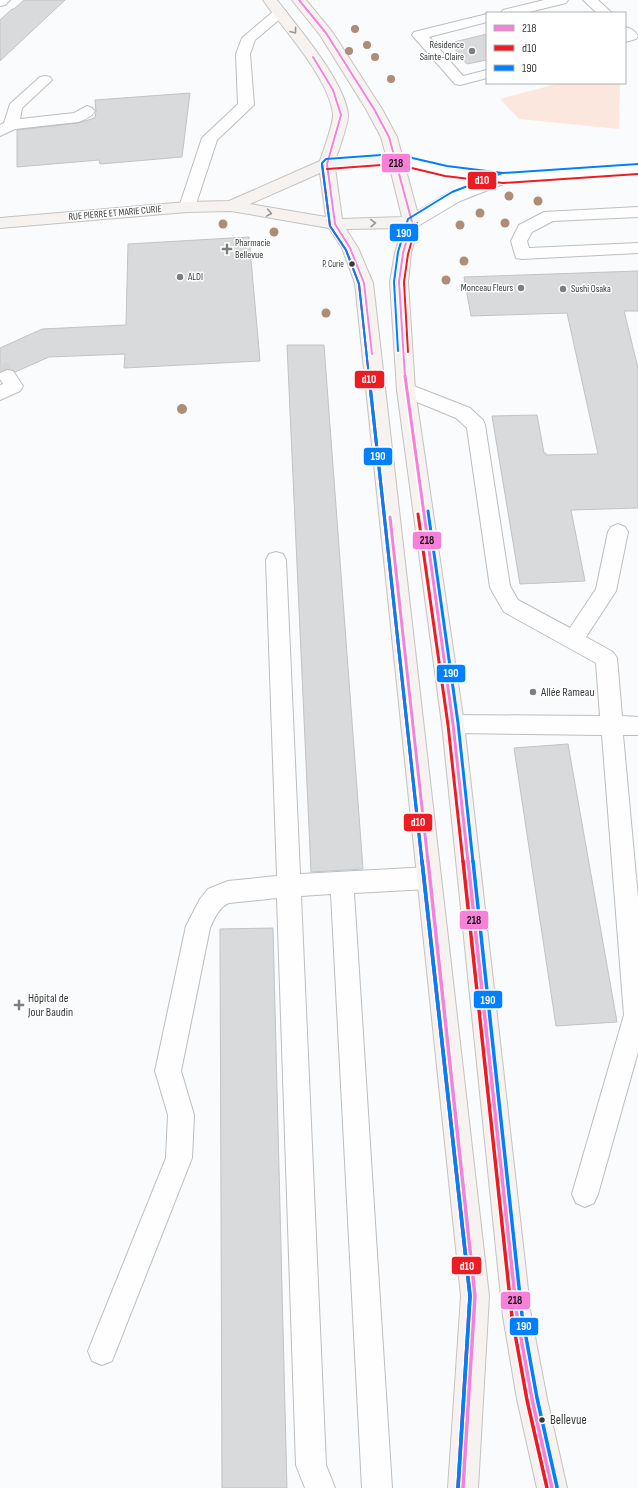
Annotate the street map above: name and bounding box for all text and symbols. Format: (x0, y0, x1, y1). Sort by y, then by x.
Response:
legend (486, 12, 626, 84)
text: 218 (522, 21, 536, 36)
one-way arrow (289, 27, 296, 34)
place label: Résidence Sainte-Claire (420, 39, 464, 63)
text: d10 (522, 41, 537, 56)
marker: Résidence Sainte-Claire (467, 46, 477, 56)
text: 190 (522, 61, 537, 76)
line badge: 218 (381, 153, 411, 173)
text: 218 (389, 157, 403, 170)
line badge: d10 (467, 171, 497, 190)
text: d10 (475, 174, 489, 187)
street label: RUE PIERRE ET MARIE CURIE (68, 203, 162, 223)
one-way arrow (266, 208, 272, 217)
one-way arrow (370, 219, 376, 227)
line badge: 190 (389, 223, 419, 242)
text: 190 (397, 227, 411, 240)
place label: Pharmacie Bellevue (235, 237, 270, 261)
marker: Pharmacie Bellevue (222, 244, 232, 254)
place label: P. Curie (322, 259, 344, 270)
marker: P. Curie (347, 259, 357, 269)
place label: ALDI (187, 271, 203, 283)
marker: ALDI (175, 272, 185, 282)
place label: Monceau Fleurs (461, 282, 513, 294)
marker: Monceau Fleurs (516, 283, 526, 293)
place label: Sushi Osaka (571, 283, 611, 295)
marker: Sushi Osaka (558, 284, 568, 294)
line badge: d10 (354, 370, 385, 389)
text: d10 (362, 373, 376, 386)
line badge: 190 (363, 447, 393, 466)
text: 190 (371, 450, 385, 463)
line badge: 218 (412, 531, 442, 550)
text: 218 (420, 534, 434, 547)
line badge: 190 (436, 664, 466, 683)
text: 190 (444, 667, 458, 680)
place label: Allée Rameau (540, 685, 594, 700)
marker: Allée Rameau (528, 687, 538, 697)
line badge: d10 (403, 813, 433, 832)
text: d10 (411, 816, 425, 829)
line badge: 218 (459, 910, 489, 930)
text: 218 (467, 914, 481, 927)
line badge: 190 (473, 990, 503, 1009)
place label: Hôpital de Jour Baudin (27, 991, 73, 1020)
text: 190 (481, 994, 495, 1007)
marker: Hôpital de Jour Baudin (13, 999, 25, 1011)
line badge: d10 (451, 1256, 482, 1275)
text: d10 (460, 1260, 474, 1273)
line badge: 218 (500, 1291, 531, 1310)
text: 218 (508, 1294, 522, 1307)
line badge: 190 (509, 1317, 539, 1336)
text: 190 (517, 1320, 531, 1333)
place label: Bellevue (550, 1412, 587, 1428)
marker: Bellevue (537, 1415, 547, 1425)

